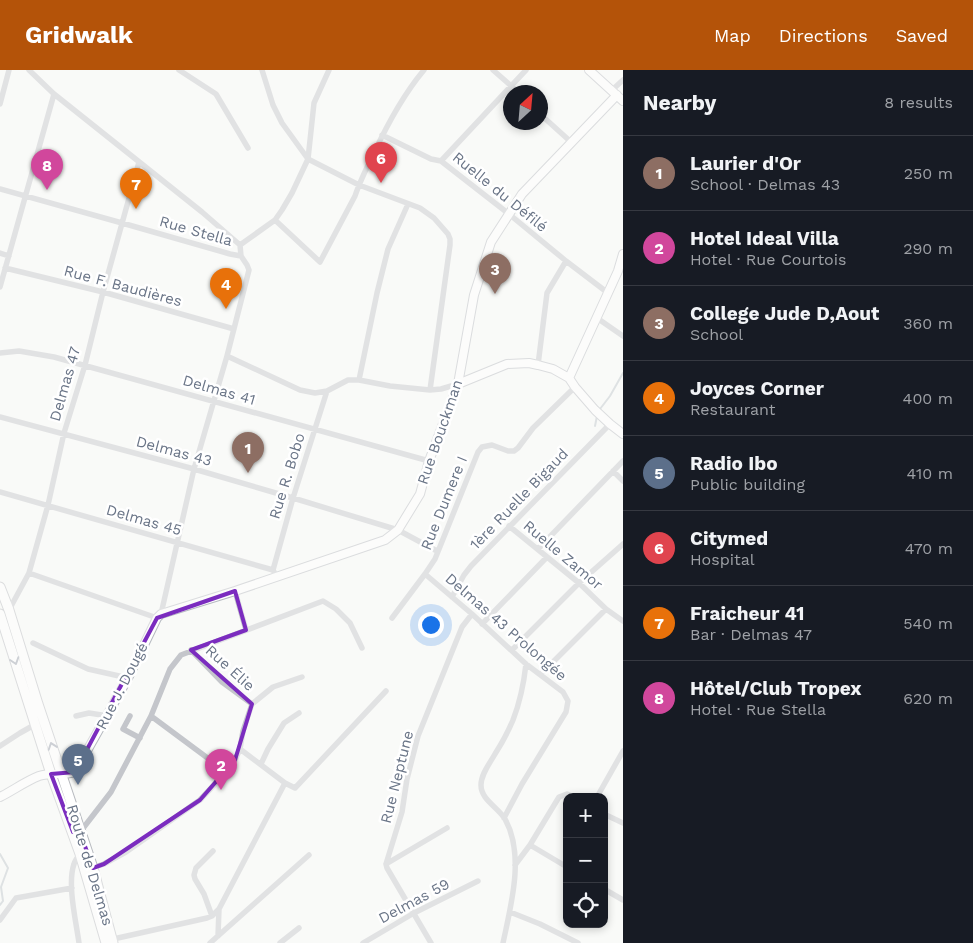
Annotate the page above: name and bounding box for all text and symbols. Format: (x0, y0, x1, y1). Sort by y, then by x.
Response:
text: Gridwalk (25, 21, 133, 49)
text: Map (714, 25, 751, 46)
text: Directions (779, 25, 868, 46)
text: Saved (896, 25, 948, 46)
north arrow (503, 85, 548, 130)
text: Nearby (643, 90, 716, 115)
text: 8 results (884, 93, 953, 112)
pin: 6 (365, 142, 397, 183)
street label: Ruelle du Défilé (449, 148, 551, 236)
pin: 8 (31, 149, 63, 190)
text: Laurier d'Or (690, 152, 801, 175)
text: 1 (656, 164, 662, 183)
text: 250 m (904, 164, 953, 183)
pin: 7 (120, 168, 152, 209)
text: School · Delmas 43 (690, 175, 840, 194)
street label: Rue Stella (157, 212, 235, 250)
text: Hotel Ideal Villa (690, 227, 839, 250)
text: 2 (654, 239, 664, 258)
text: 290 m (903, 239, 953, 258)
text: Hotel · Rue Courtois (690, 250, 846, 269)
pin: 3 (479, 253, 511, 294)
street label: Rue F. Baudières (62, 262, 184, 310)
pin: 4 (210, 268, 242, 309)
text: College Jude D,Aout (690, 302, 879, 325)
text: 3 (654, 314, 664, 333)
text: 360 m (903, 314, 953, 333)
text: School (690, 325, 743, 344)
street label: Delmas 47 (46, 345, 84, 423)
street label: Delmas 41 (181, 371, 257, 409)
street label: Rue Bouckman (414, 377, 466, 487)
text: Joyces Corner (690, 377, 824, 400)
text: 4 (654, 389, 664, 408)
text: 400 m (903, 389, 953, 408)
text: Restaurant (690, 400, 776, 419)
street label: Rue R. Bobo (265, 431, 309, 521)
street label: Delmas 43 (134, 432, 214, 470)
pin: 1 (232, 432, 264, 473)
street label: 1ère Ruelle Bigaud (466, 445, 572, 553)
text: Radio Ibo (690, 452, 778, 475)
street label: Rue Dumere I (417, 453, 471, 553)
text: 5 (654, 464, 664, 483)
text: 410 m (907, 464, 953, 483)
text: Public building (690, 475, 805, 494)
street label: Delmas 45 (104, 501, 184, 539)
street label: Ruelle Zamor (520, 517, 606, 593)
text: Citymed (690, 527, 768, 550)
text: 6 (654, 539, 664, 558)
text: 470 m (905, 539, 953, 558)
text: Hospital (690, 550, 755, 569)
street label: Delmas 43 Prolongée (442, 569, 570, 685)
text: Fraicheur 41 (690, 602, 805, 625)
your location (418, 612, 444, 638)
text: 7 (654, 614, 664, 633)
text: 540 m (903, 614, 953, 633)
text: Bar · Delmas 47 (690, 625, 812, 644)
street label: Rue J. Dougé (92, 639, 152, 733)
street label: Rue Élie (202, 641, 258, 695)
one-way arrow (10, 656, 20, 664)
text: Hôtel/Club Tropex (690, 677, 862, 700)
text: 8 (654, 689, 664, 708)
text: 620 m (903, 689, 953, 708)
text: Hotel · Rue Stella (690, 700, 826, 719)
street label: Rue Neptune (377, 729, 417, 825)
one-way arrow (48, 742, 58, 751)
pin: 5 (62, 744, 94, 785)
pin: 2 (205, 749, 237, 790)
map controls (563, 793, 608, 928)
button: + (563, 793, 608, 838)
street label: Route de Delmas (63, 802, 117, 928)
button: − (563, 838, 608, 883)
street label: Delmas 59 (375, 875, 453, 927)
button: locate (563, 883, 608, 928)

